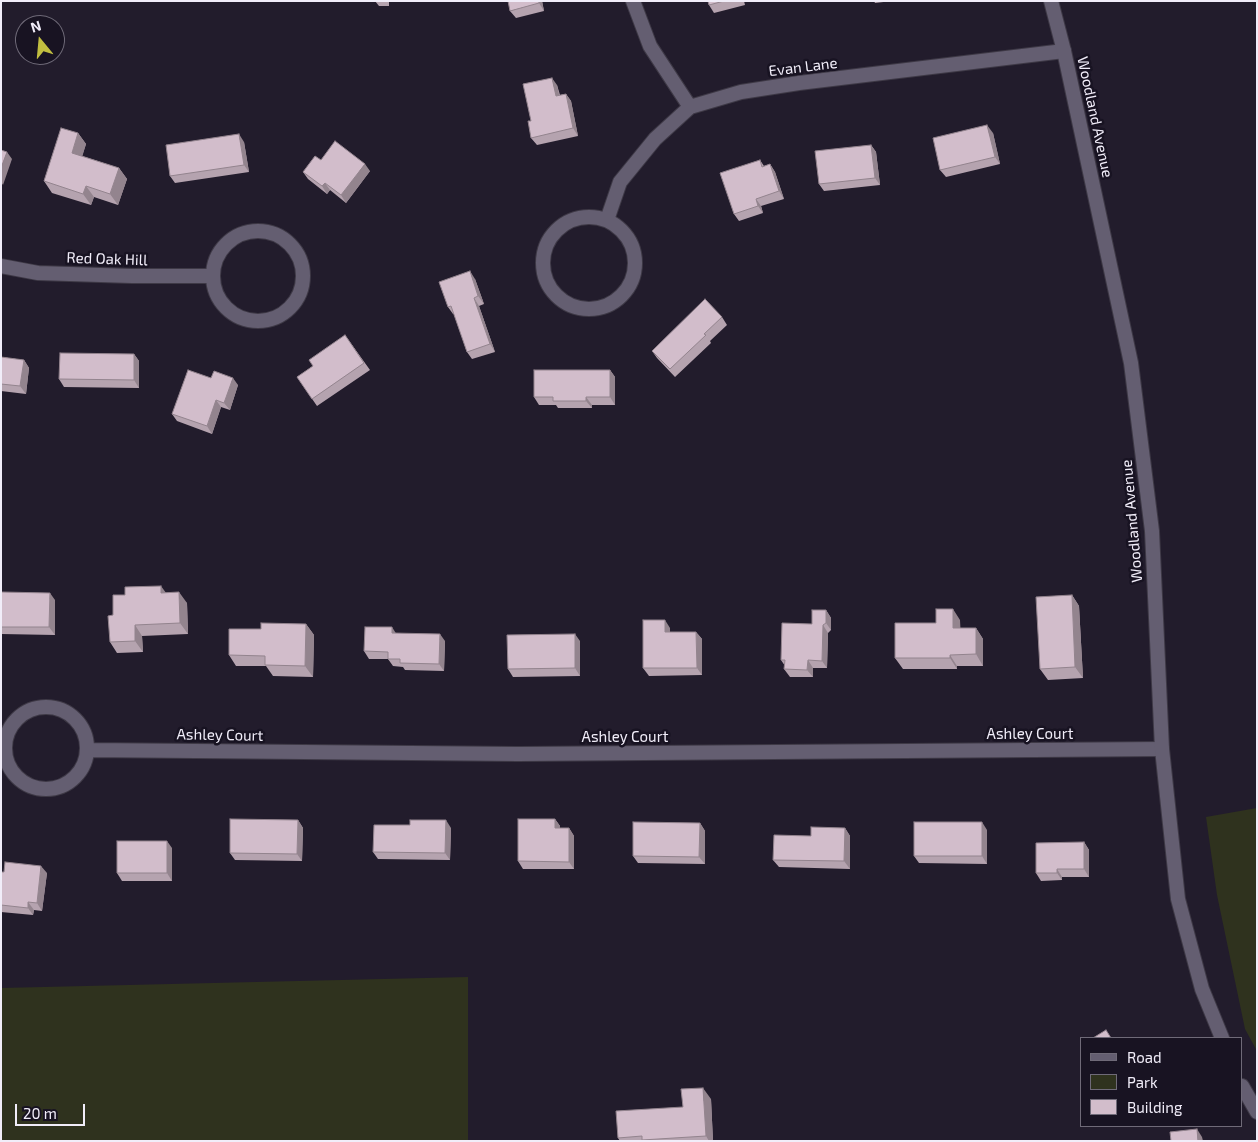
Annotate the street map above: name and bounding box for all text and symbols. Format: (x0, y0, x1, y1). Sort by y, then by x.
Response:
north arrow (15, 15, 65, 65)
text: N (28, 17, 43, 36)
street label: Evan Lane (768, 54, 838, 80)
street label: Woodland Avenue (1073, 55, 1117, 179)
street label: Red Oak Hill (66, 249, 148, 269)
street label: Woodland Avenue (1118, 459, 1146, 583)
street label: Ashley Court (176, 725, 264, 745)
street label: Ashley Court (987, 725, 1073, 743)
street label: Ashley Court (582, 728, 668, 746)
legend (1080, 1037, 1243, 1127)
text: Road (1127, 1048, 1162, 1066)
text: Park (1127, 1073, 1158, 1091)
scale bar (18, 1094, 88, 1126)
text: Building (1127, 1098, 1182, 1116)
text: 20 m (23, 1104, 57, 1122)

